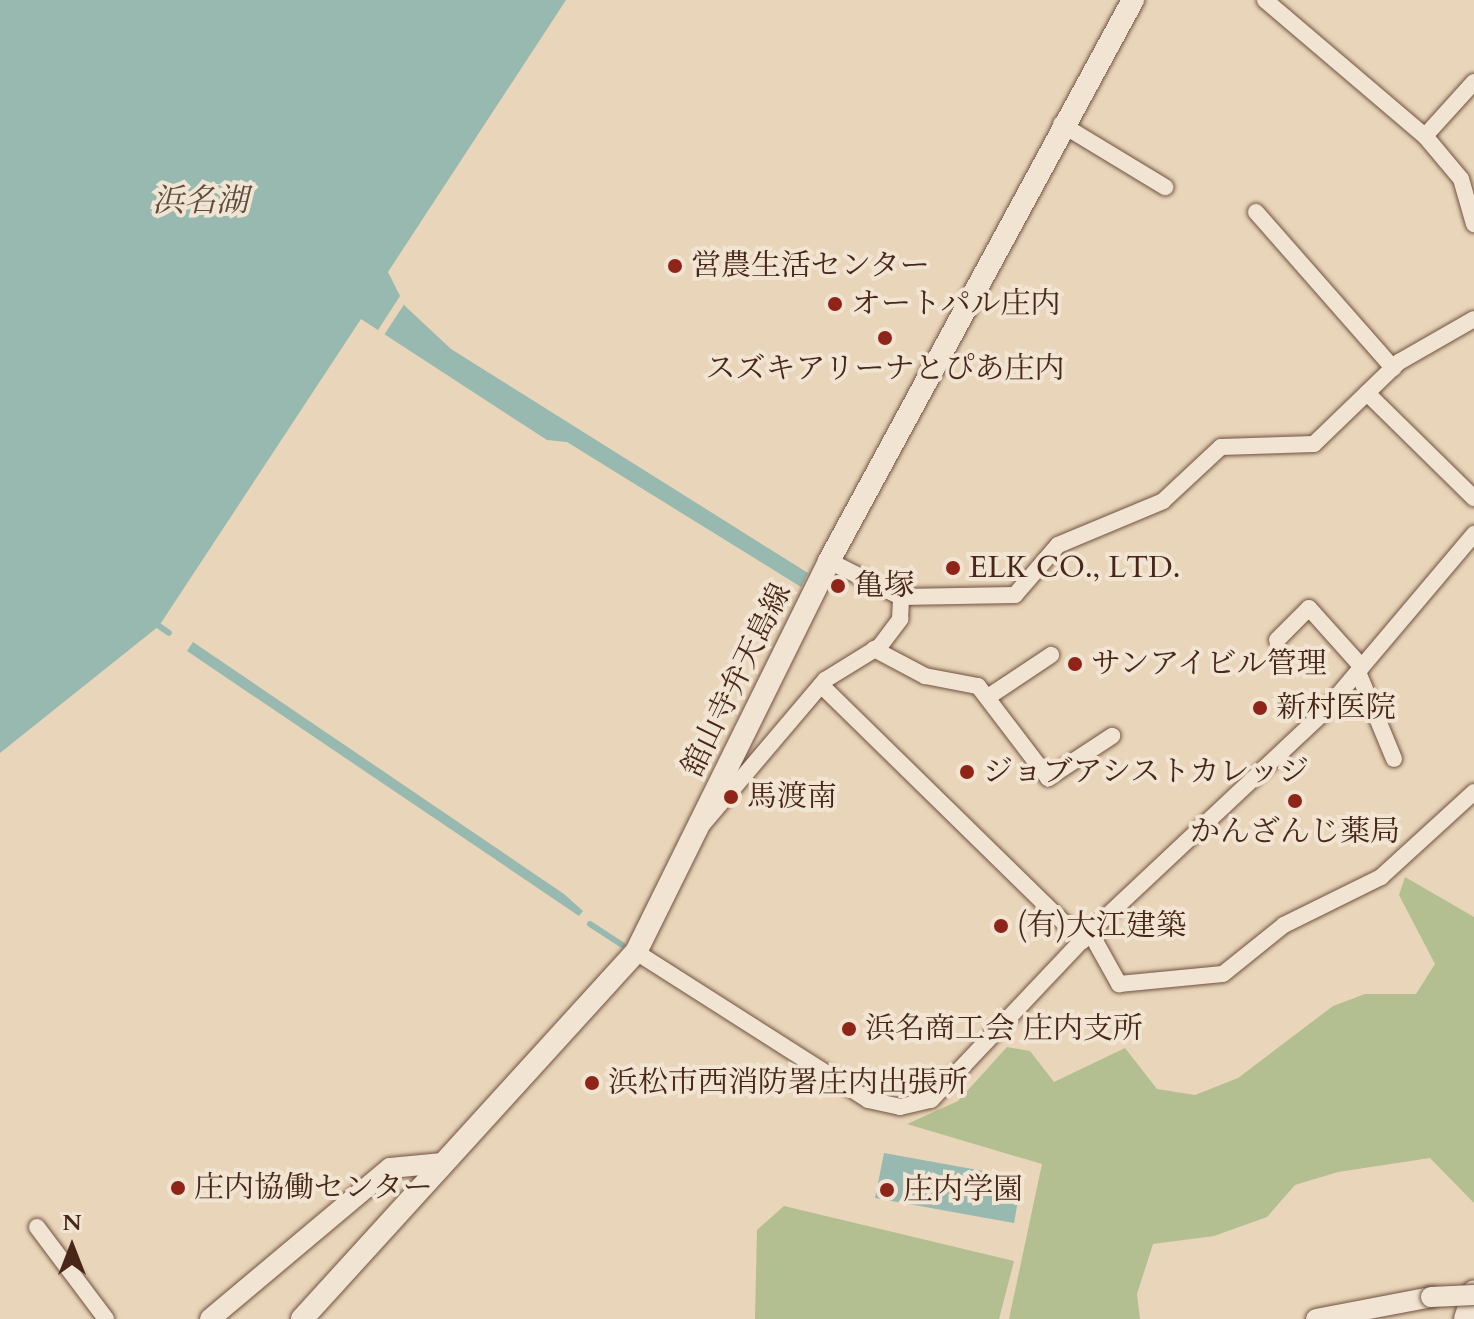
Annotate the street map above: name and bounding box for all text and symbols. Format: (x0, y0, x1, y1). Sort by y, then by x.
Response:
water label: 浜名湖 (152, 182, 248, 220)
place label: 営農生活センター (691, 248, 931, 284)
marker: 営農生活センター (666, 257, 684, 275)
place label: オートパル庄内 (851, 286, 1061, 322)
marker: オートパル庄内 (826, 295, 844, 313)
marker: スズキアリーナとぴあ庄内 (876, 329, 894, 347)
place label: スズキアリーナとぴあ庄内 (705, 351, 1065, 387)
place label: ELK CO., LTD. (969, 550, 1180, 586)
marker: ELK CO., LTD. (944, 559, 962, 577)
place label: 亀塚 (854, 568, 914, 604)
marker: 亀塚 (829, 577, 847, 595)
street label: 舘山寺弁天島線 (675, 578, 799, 782)
place label: サンアイビル管理 (1091, 646, 1331, 682)
marker: サンアイビル管理 (1066, 655, 1084, 673)
place label: 新村医院 (1276, 690, 1396, 726)
marker: 新村医院 (1251, 699, 1269, 717)
place label: ジョブアシストカレッジ (983, 754, 1313, 790)
marker: ジョブアシストカレッジ (958, 763, 976, 781)
place label: 馬渡南 (747, 779, 837, 815)
marker: 馬渡南 (722, 788, 740, 806)
marker: かんざんじ薬局 (1286, 792, 1304, 810)
place label: かんざんじ薬局 (1190, 814, 1400, 850)
place label: (有)大江建築 (1017, 908, 1186, 944)
marker: (有)大江建築 (992, 917, 1010, 935)
place label: 浜名商工会 庄内支所 (865, 1011, 1143, 1047)
marker: 浜名商工会 庄内支所 (840, 1020, 858, 1038)
place label: 浜松市西消防署庄内出張所 (608, 1065, 968, 1101)
marker: 浜松市西消防署庄内出張所 (583, 1074, 601, 1092)
place label: 庄内協働センター (194, 1170, 434, 1206)
place label: 庄内学園 (903, 1172, 1023, 1208)
marker: 庄内協働センター (169, 1179, 187, 1197)
marker: 庄内学園 (878, 1181, 896, 1199)
north arrow (32, 1207, 112, 1287)
text: N (62, 1208, 82, 1238)

